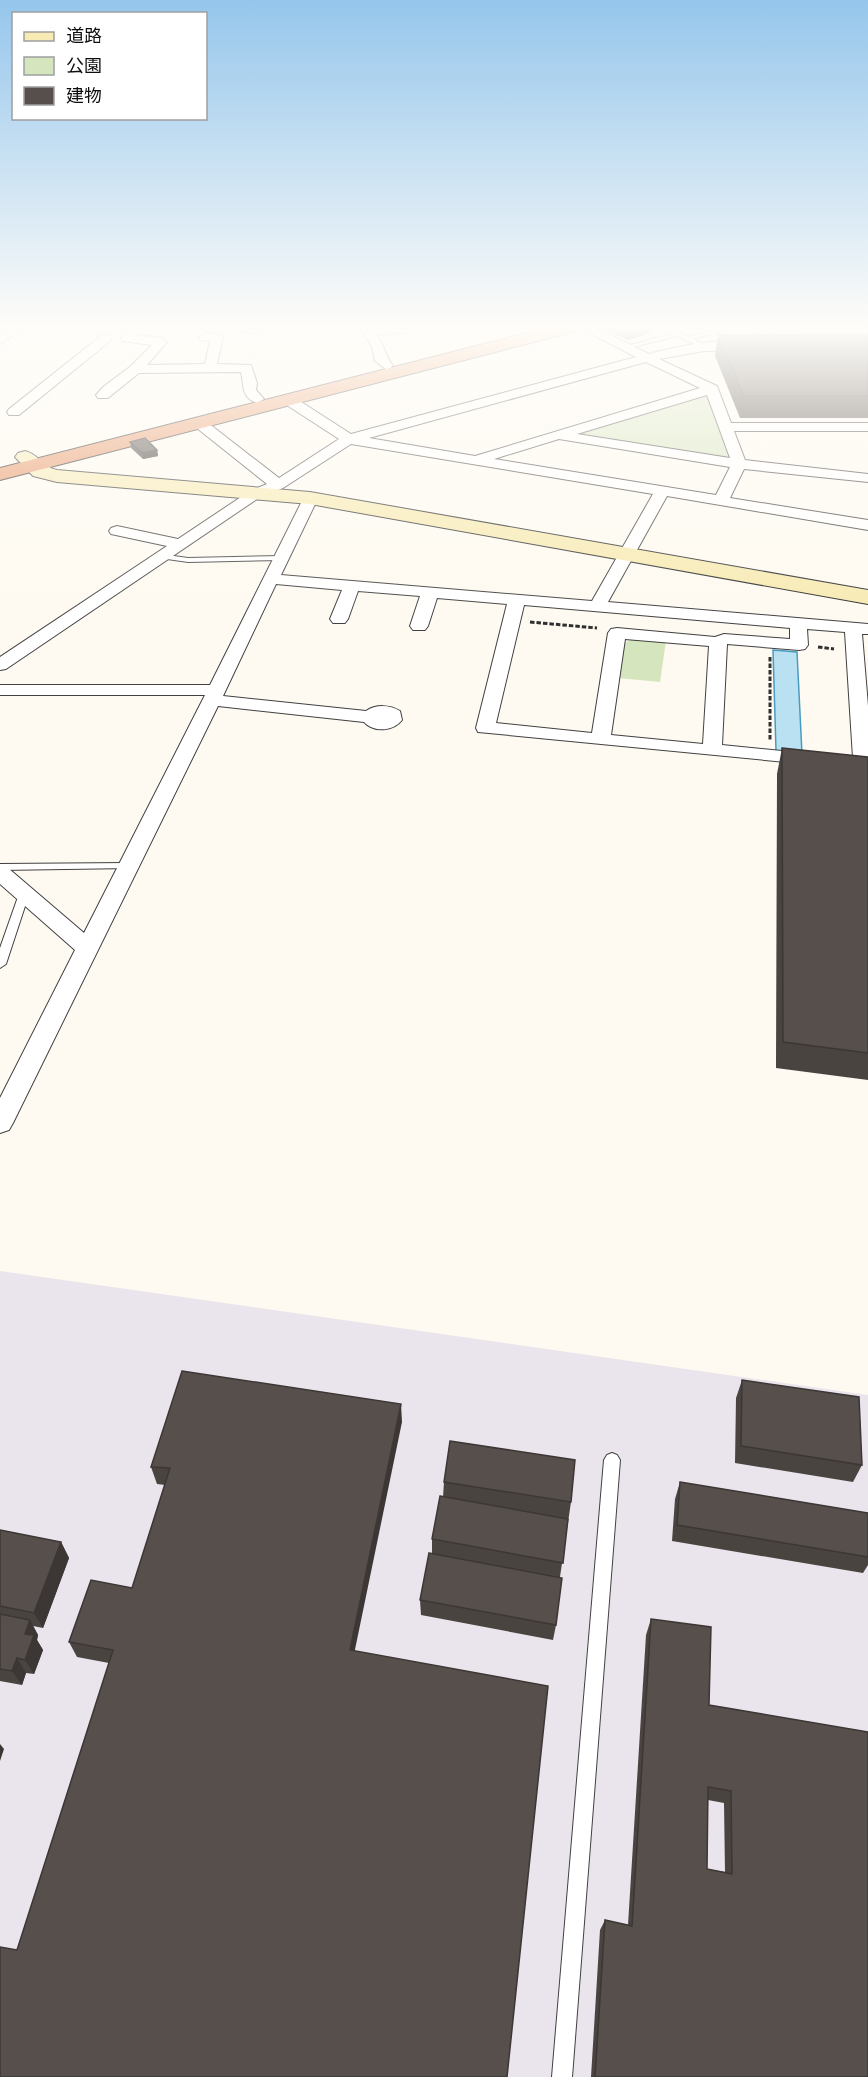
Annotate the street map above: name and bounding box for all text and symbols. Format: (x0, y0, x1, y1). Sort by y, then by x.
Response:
legend (12, 12, 207, 120)
text: 道路 (66, 26, 102, 46)
text: 公園 (66, 56, 102, 76)
text: 建物 (66, 86, 102, 106)

